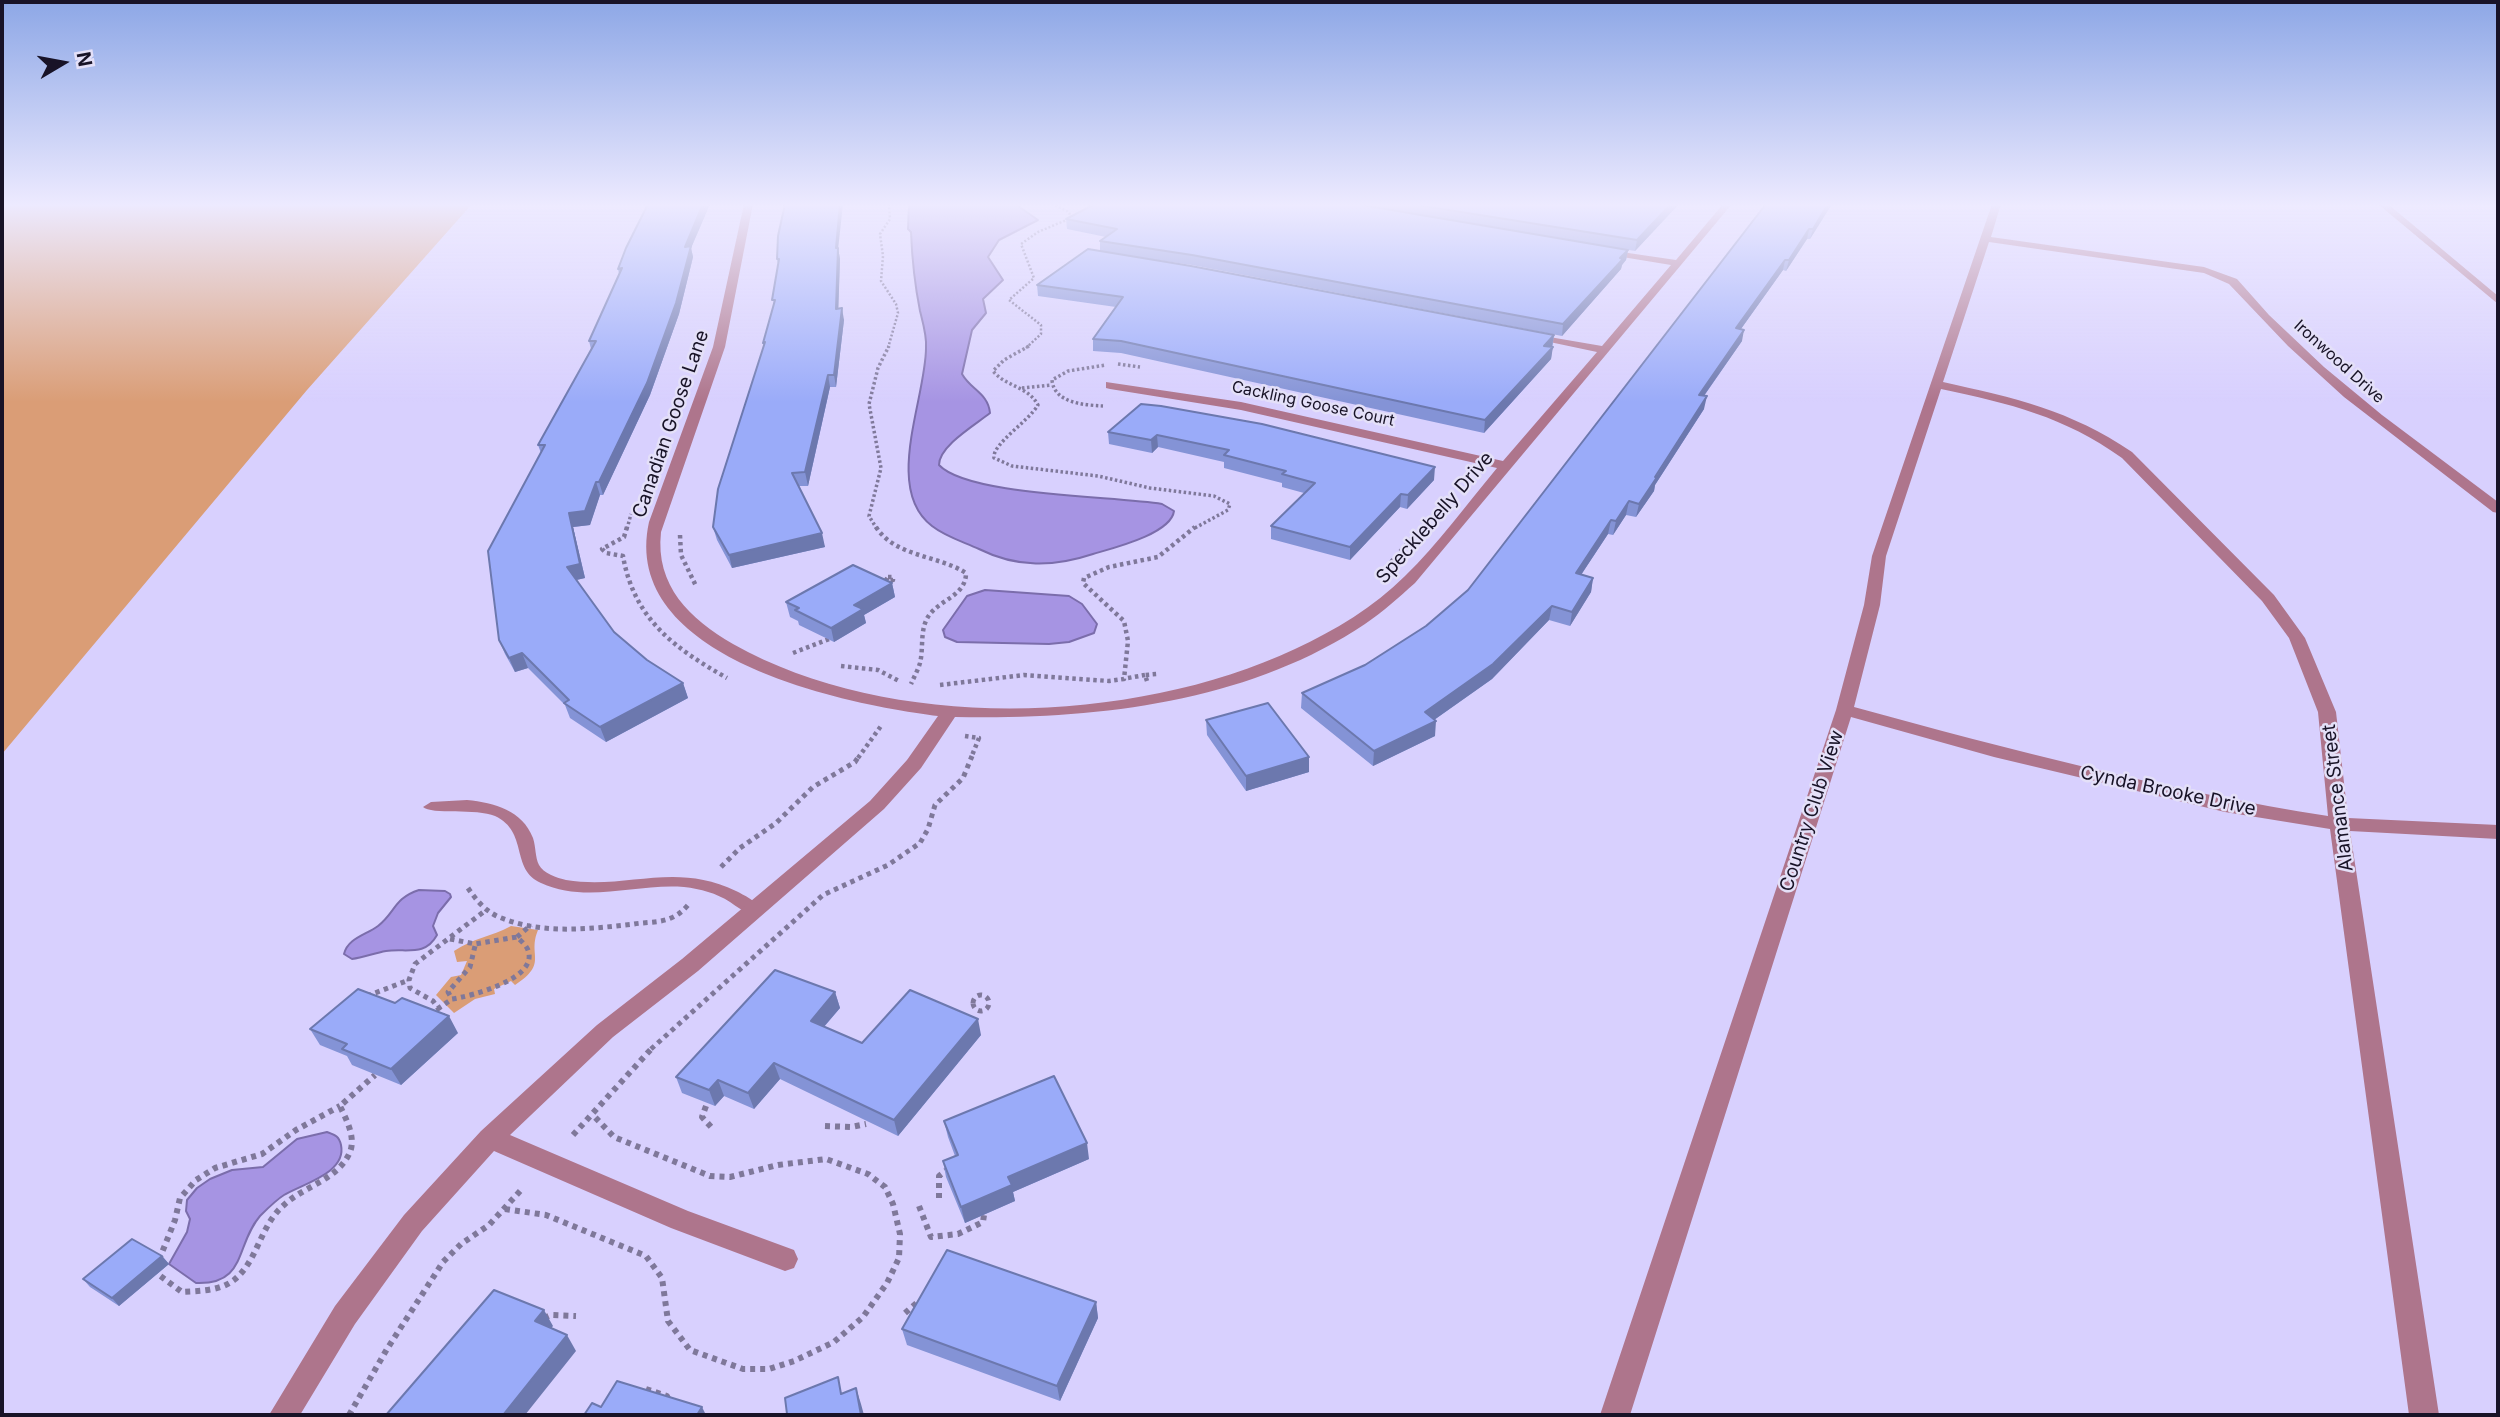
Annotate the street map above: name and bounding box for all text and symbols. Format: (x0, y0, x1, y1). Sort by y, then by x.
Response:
north arrow (28, 28, 98, 98)
text: N (72, 50, 97, 68)
street label: Ironwood Drive (2290, 316, 2388, 408)
street label: Canadian Goose Lane (628, 327, 714, 521)
street label: Cackling Goose Court (1230, 377, 1396, 431)
street label: Specklebelly Drive (1372, 447, 1498, 589)
street label: Alamance Street (2318, 723, 2358, 873)
street label: Country Club View (1775, 728, 1849, 894)
street label: Cynda Brooke Drive (2078, 761, 2258, 821)

